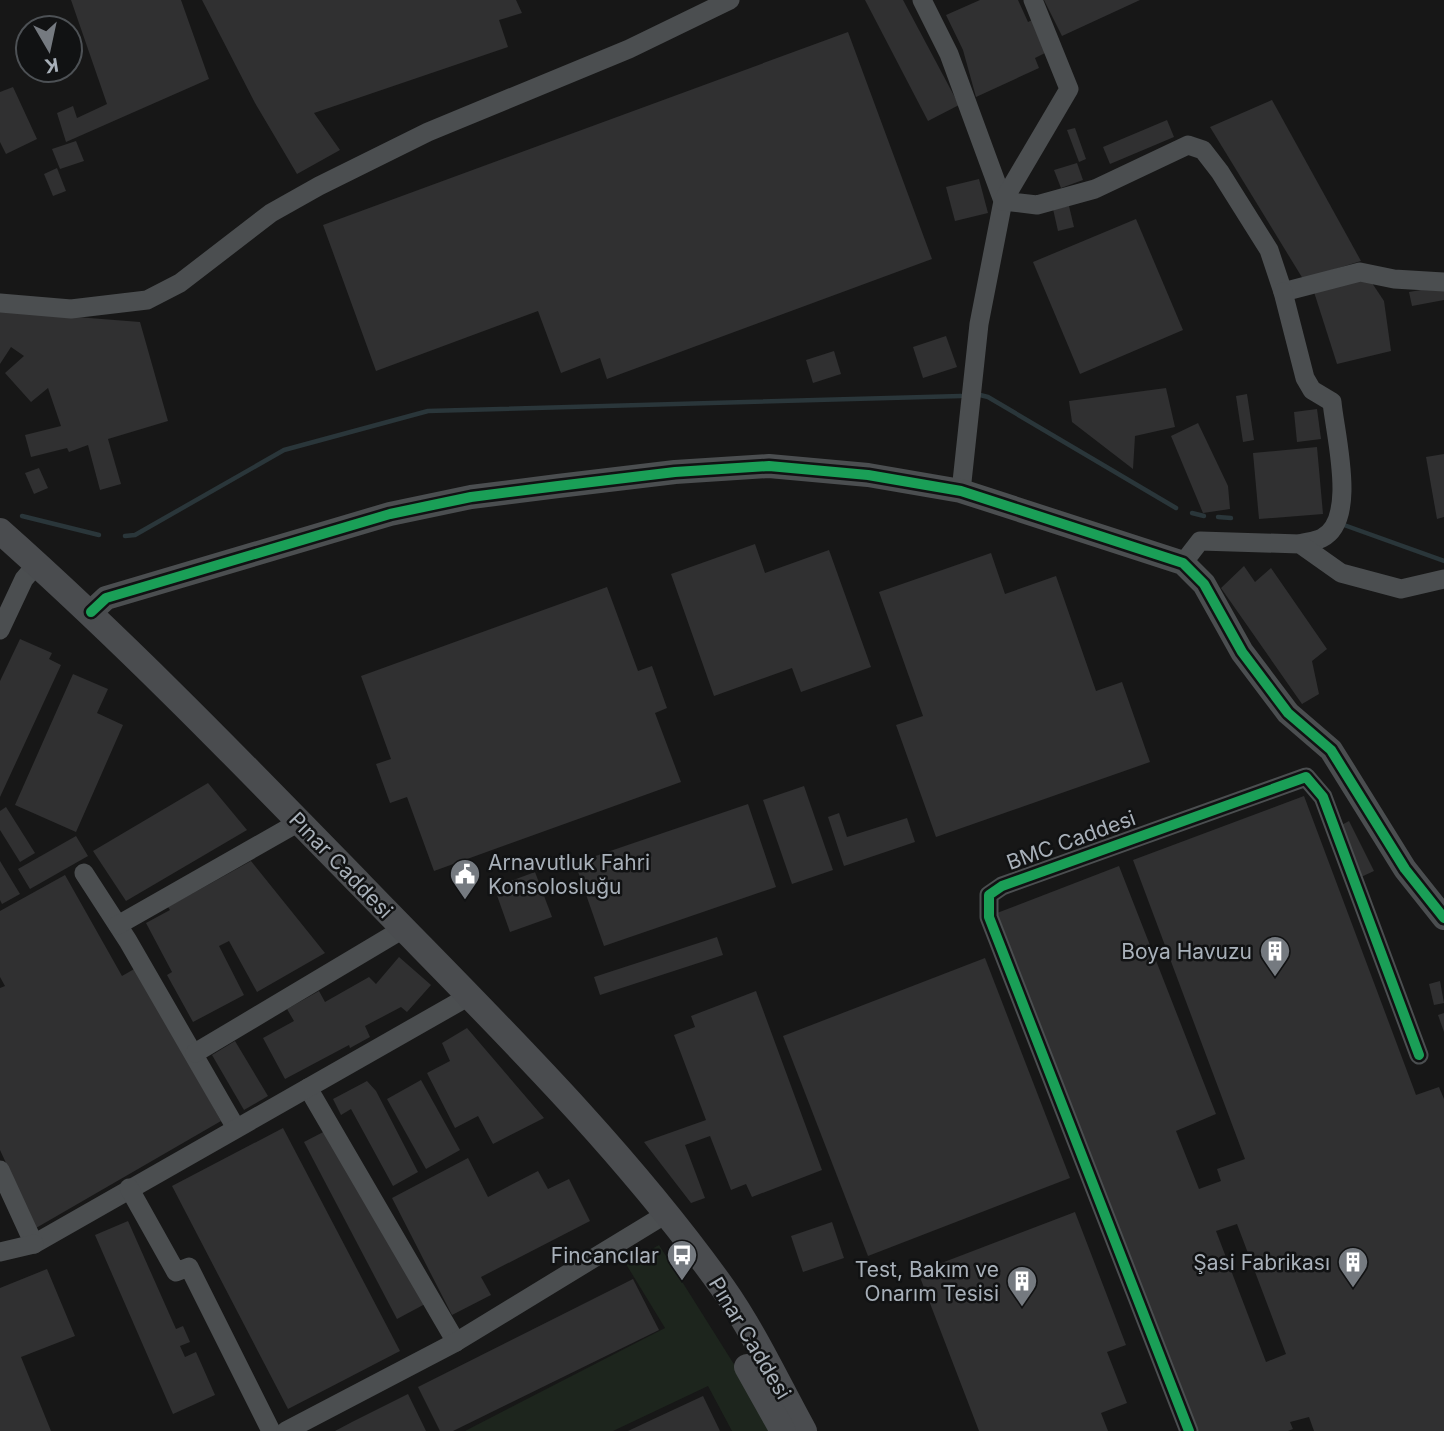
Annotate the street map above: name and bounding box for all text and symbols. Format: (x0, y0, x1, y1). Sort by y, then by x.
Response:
north arrow (14, 14, 84, 84)
text: K (43, 53, 60, 78)
street label: BMC Caddesi (1003, 805, 1139, 875)
street label: Pınar Caddesi (284, 807, 398, 923)
place label: Arnavutluk Fahri Konsolosluğu (488, 850, 650, 899)
public building icon: Arnavutluk Fahri Konsolosluğu (448, 857, 482, 901)
building icon: Boya Havuzu (1258, 934, 1292, 978)
place label: Boya Havuzu (1121, 939, 1252, 964)
bus stop icon: Fincancılar (665, 1238, 699, 1282)
place label: Fincancılar (551, 1243, 659, 1268)
building icon: Şasi Fabrikası (1336, 1245, 1370, 1289)
place label: Şasi Fabrikası (1193, 1250, 1330, 1275)
place label: Test, Bakım ve Onarım Tesisi (855, 1257, 999, 1306)
building icon: Test, Bakım ve Onarım Tesisi (1005, 1264, 1039, 1308)
street label: Pınar Caddesi (704, 1273, 796, 1403)

